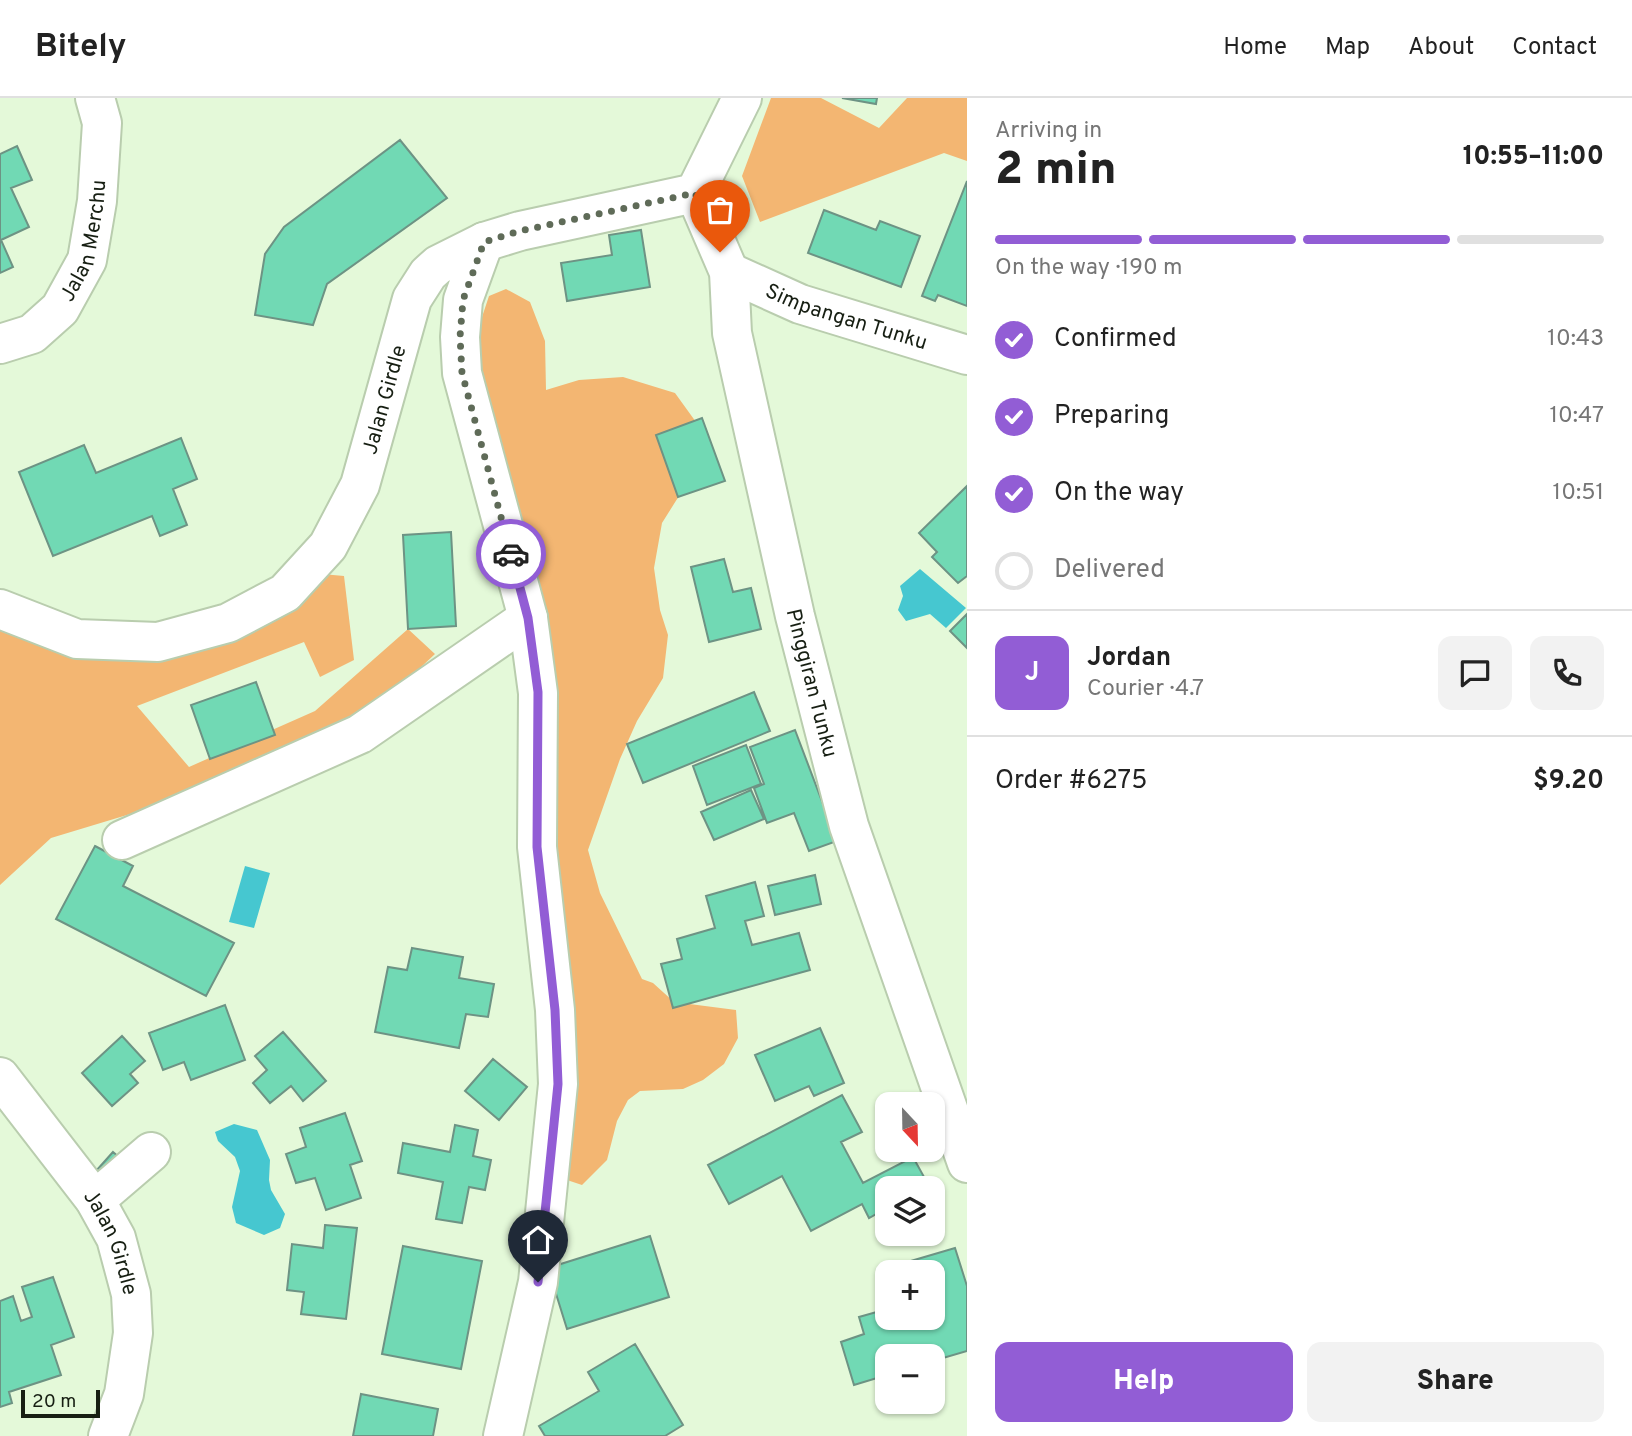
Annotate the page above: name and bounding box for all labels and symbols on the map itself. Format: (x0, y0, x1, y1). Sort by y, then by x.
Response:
street label: Jalan Merchu (55, 179, 113, 307)
pin (690, 180, 750, 252)
street label: Simpangan Tunku (761, 278, 930, 357)
street label: Jalan Girdle (357, 342, 413, 458)
courier (476, 519, 546, 589)
street label: Pinggiran Tunku (779, 606, 843, 760)
north arrow (875, 1092, 945, 1162)
street label: Jalan Girdle (77, 1184, 143, 1298)
pin (508, 1210, 568, 1282)
scale bar (21, 1387, 100, 1419)

